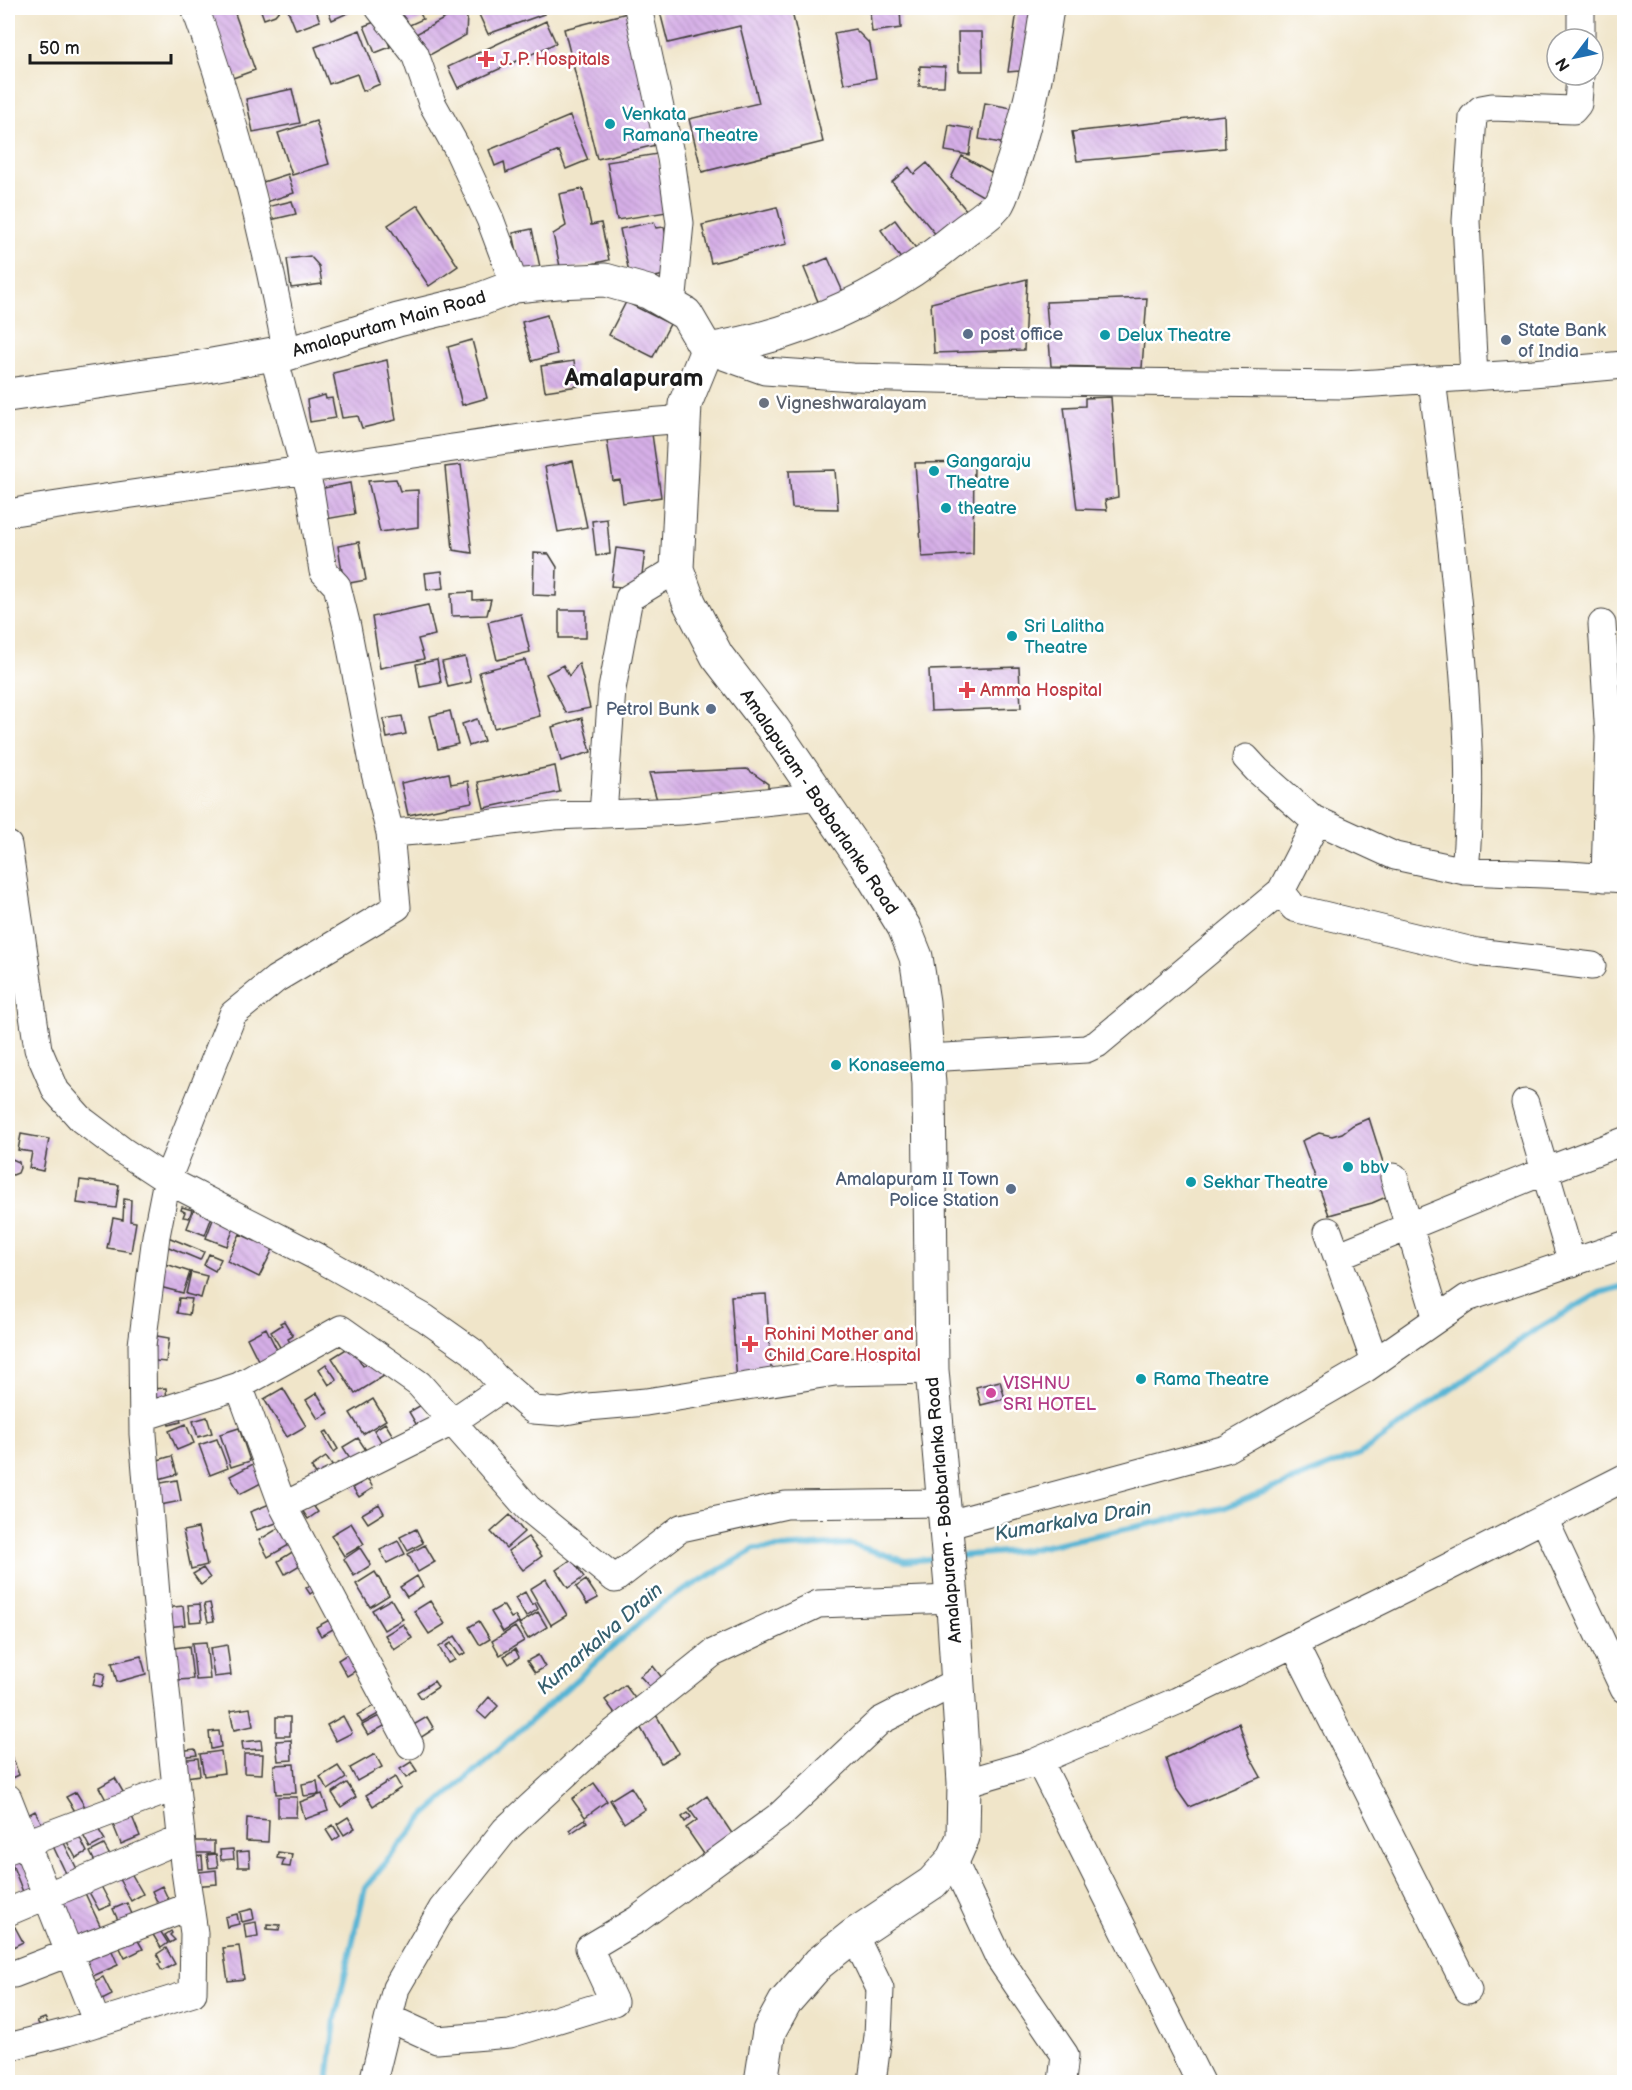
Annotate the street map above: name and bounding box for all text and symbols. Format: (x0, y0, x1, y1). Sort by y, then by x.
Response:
scale bar (30, 27, 171, 65)
north arrow (1545, 27, 1605, 87)
text: 50 m (39, 38, 80, 59)
place label: J. P. Hospitals (500, 49, 610, 70)
marker: J. P. Hospitals (477, 50, 495, 68)
text: N (1552, 54, 1575, 74)
place label: Venkata Ramana Theatre (622, 104, 759, 146)
marker: Venkata Ramana Theatre (603, 117, 617, 131)
street label: Amalapurtam Main Road (290, 286, 488, 362)
place label: State Bank of India (1518, 320, 1606, 362)
place label: post office (980, 324, 1064, 345)
place label: Delux Theatre (1117, 325, 1231, 346)
marker: post office (961, 327, 975, 341)
marker: Delux Theatre (1098, 328, 1112, 342)
marker: State Bank of India (1499, 333, 1513, 347)
district label: Amalapuram (564, 364, 703, 393)
place label: Vigneshwaralayam (776, 393, 927, 414)
marker: Vigneshwaralayam (757, 396, 771, 410)
place label: Gangaraju Theatre (946, 451, 1031, 493)
marker: Gangaraju Theatre (927, 464, 941, 478)
place label: theatre (958, 498, 1017, 519)
marker: theatre (939, 501, 953, 515)
place label: Sri Lalitha Theatre (1024, 616, 1104, 658)
marker: Sri Lalitha Theatre (1005, 629, 1019, 643)
place label: Amma Hospital (980, 680, 1102, 701)
marker: Amma Hospital (958, 681, 976, 699)
street label: Amalapuram - Bobbarlanka Road (736, 685, 902, 919)
place label: Petrol Bunk (606, 699, 699, 720)
marker: Petrol Bunk (704, 702, 718, 716)
place label: Konaseema (848, 1055, 945, 1076)
marker: Konaseema (829, 1058, 843, 1072)
place label: bbv (1360, 1157, 1389, 1178)
marker: bbv (1341, 1160, 1355, 1174)
place label: Amalapuram II Town Police Station (836, 1169, 999, 1211)
place label: Sekhar Theatre (1203, 1172, 1328, 1193)
marker: Sekhar Theatre (1184, 1175, 1198, 1189)
marker: Amalapuram II Town Police Station (1004, 1182, 1018, 1196)
place label: Rohini Mother and Child Care Hospital (764, 1324, 921, 1366)
marker: Rohini Mother and Child Care Hospital (741, 1335, 759, 1353)
place label: Rama Theatre (1153, 1369, 1269, 1390)
marker: Rama Theatre (1134, 1372, 1148, 1386)
place label: VISHNU SRI HOTEL (1003, 1373, 1097, 1415)
street label: Amalapuram - Bobbarlanka Road (922, 1376, 966, 1644)
marker: VISHNU SRI HOTEL (984, 1386, 998, 1400)
water label: Kumarkalva Drain (993, 1495, 1153, 1547)
water label: Kumarkalva Drain (532, 1578, 668, 1700)

